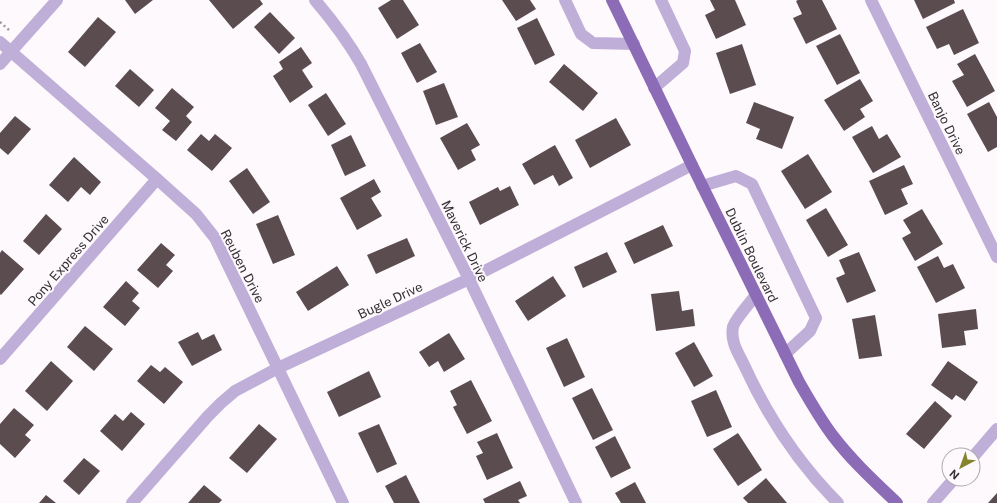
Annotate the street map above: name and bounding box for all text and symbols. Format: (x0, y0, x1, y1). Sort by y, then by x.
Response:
street label: Banjo Drive (925, 89, 968, 157)
street label: Maverick Drive (438, 198, 491, 285)
street label: Dublin Boulevard (722, 206, 781, 305)
street label: Pony Express Drive (25, 212, 112, 309)
street label: Reuben Drive (218, 227, 267, 305)
street label: Bugle Drive (356, 279, 425, 322)
north arrow (941, 447, 981, 487)
text: N (947, 467, 962, 482)

